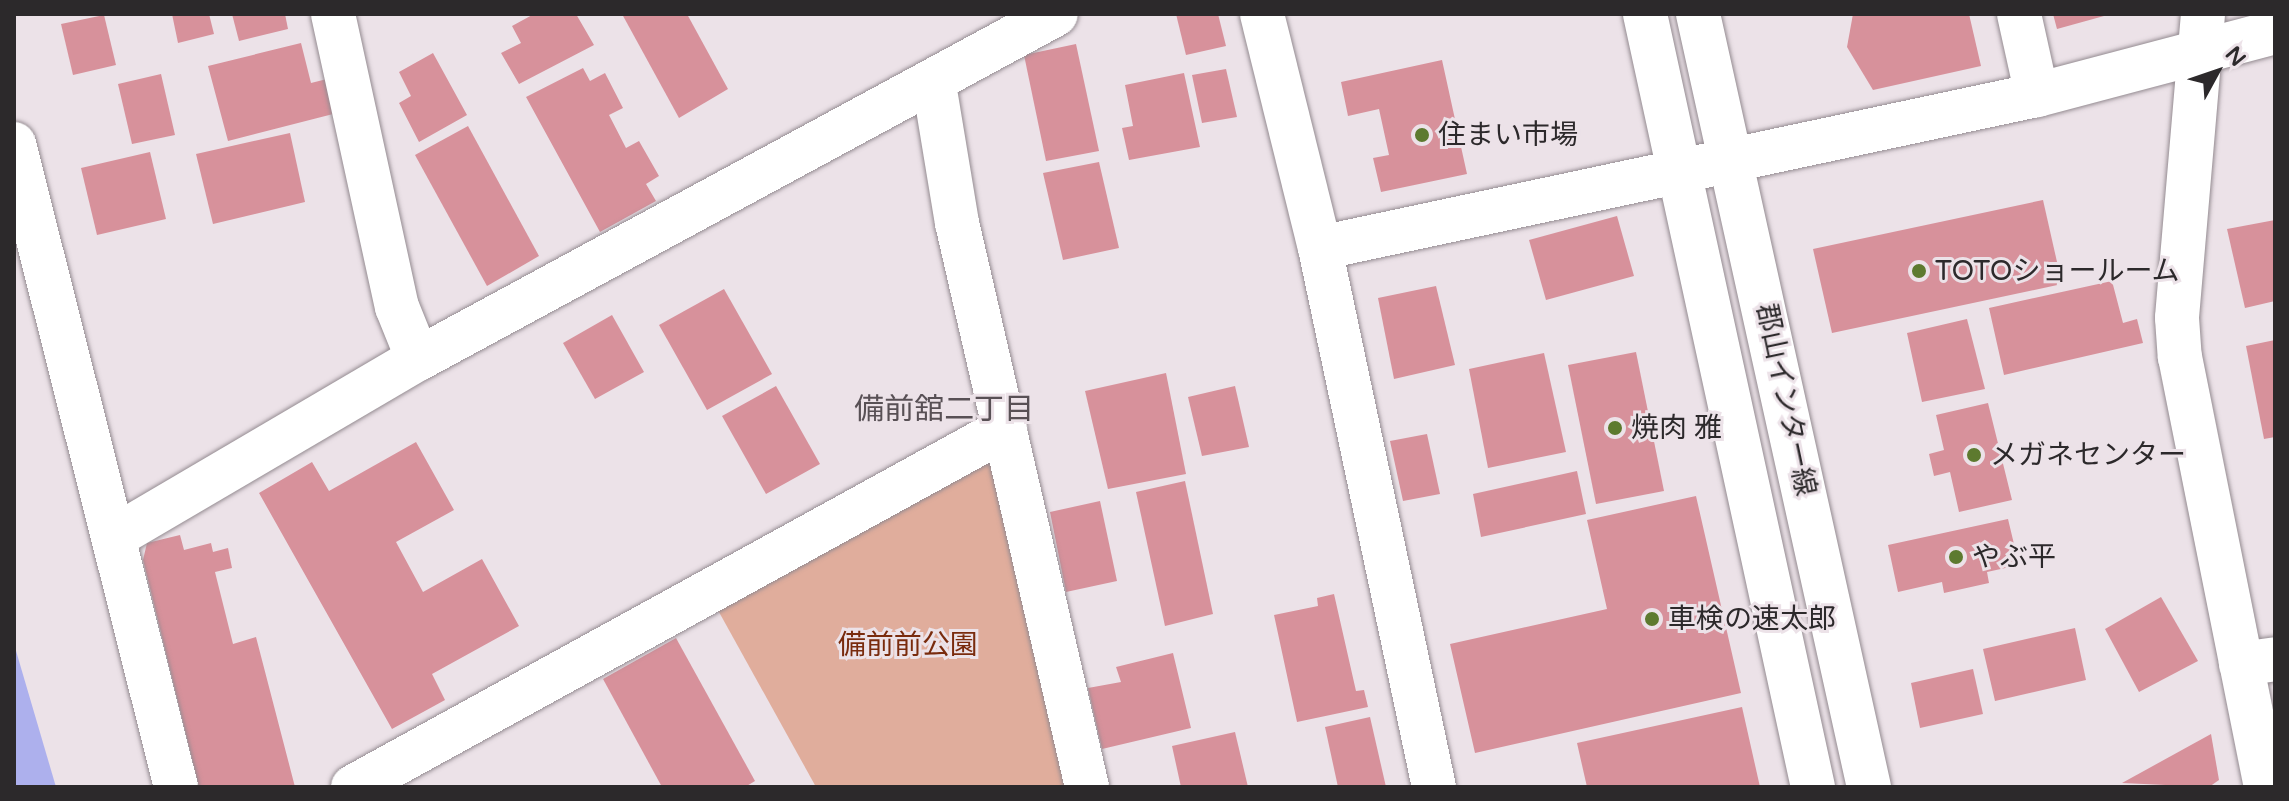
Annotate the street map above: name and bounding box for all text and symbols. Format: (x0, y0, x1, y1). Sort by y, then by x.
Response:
north arrow (2177, 32, 2257, 112)
text: N (2220, 41, 2251, 72)
place label: 住まい市場 (1438, 118, 1578, 152)
marker: 住まい市場 (1413, 126, 1431, 144)
place label: TOTOショールーム (1935, 254, 2180, 288)
marker: TOTOショールーム (1910, 262, 1928, 280)
street label: 郡山インター線 (1749, 301, 1823, 499)
district label: 備前舘二丁目 (854, 392, 1034, 428)
place label: 焼肉 雅 (1631, 411, 1722, 445)
marker: 焼肉 雅 (1606, 419, 1624, 437)
place label: メガネセンター (1990, 438, 2186, 472)
marker: メガネセンター (1965, 446, 1983, 464)
place label: やぶ平 (1972, 540, 2056, 574)
marker: やぶ平 (1947, 548, 1965, 566)
place label: 車検の速太郎 (1668, 602, 1836, 636)
marker: 車検の速太郎 (1643, 610, 1661, 628)
park label: 備前前公園 (838, 628, 978, 662)

